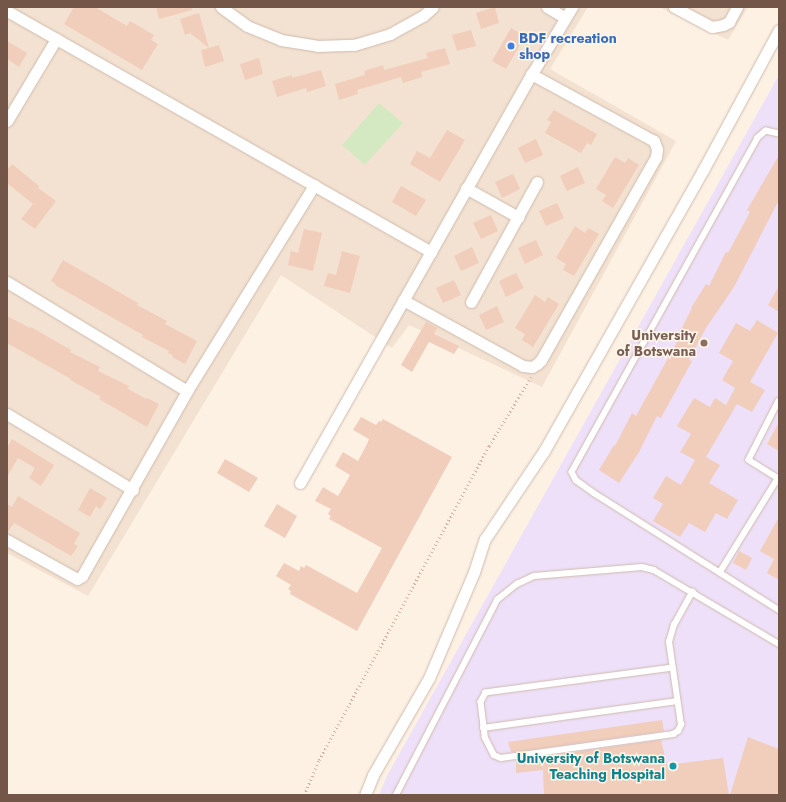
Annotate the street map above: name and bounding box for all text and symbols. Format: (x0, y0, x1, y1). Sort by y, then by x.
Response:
place label: BDF recreation shop (519, 30, 617, 62)
marker: BDF recreation shop (506, 41, 516, 51)
place label: University of Botswana (617, 327, 696, 360)
marker: University of Botswana (699, 338, 709, 348)
place label: University of Botswana Teaching Hospital (517, 750, 665, 782)
marker: University of Botswana Teaching Hospital (668, 761, 678, 771)

